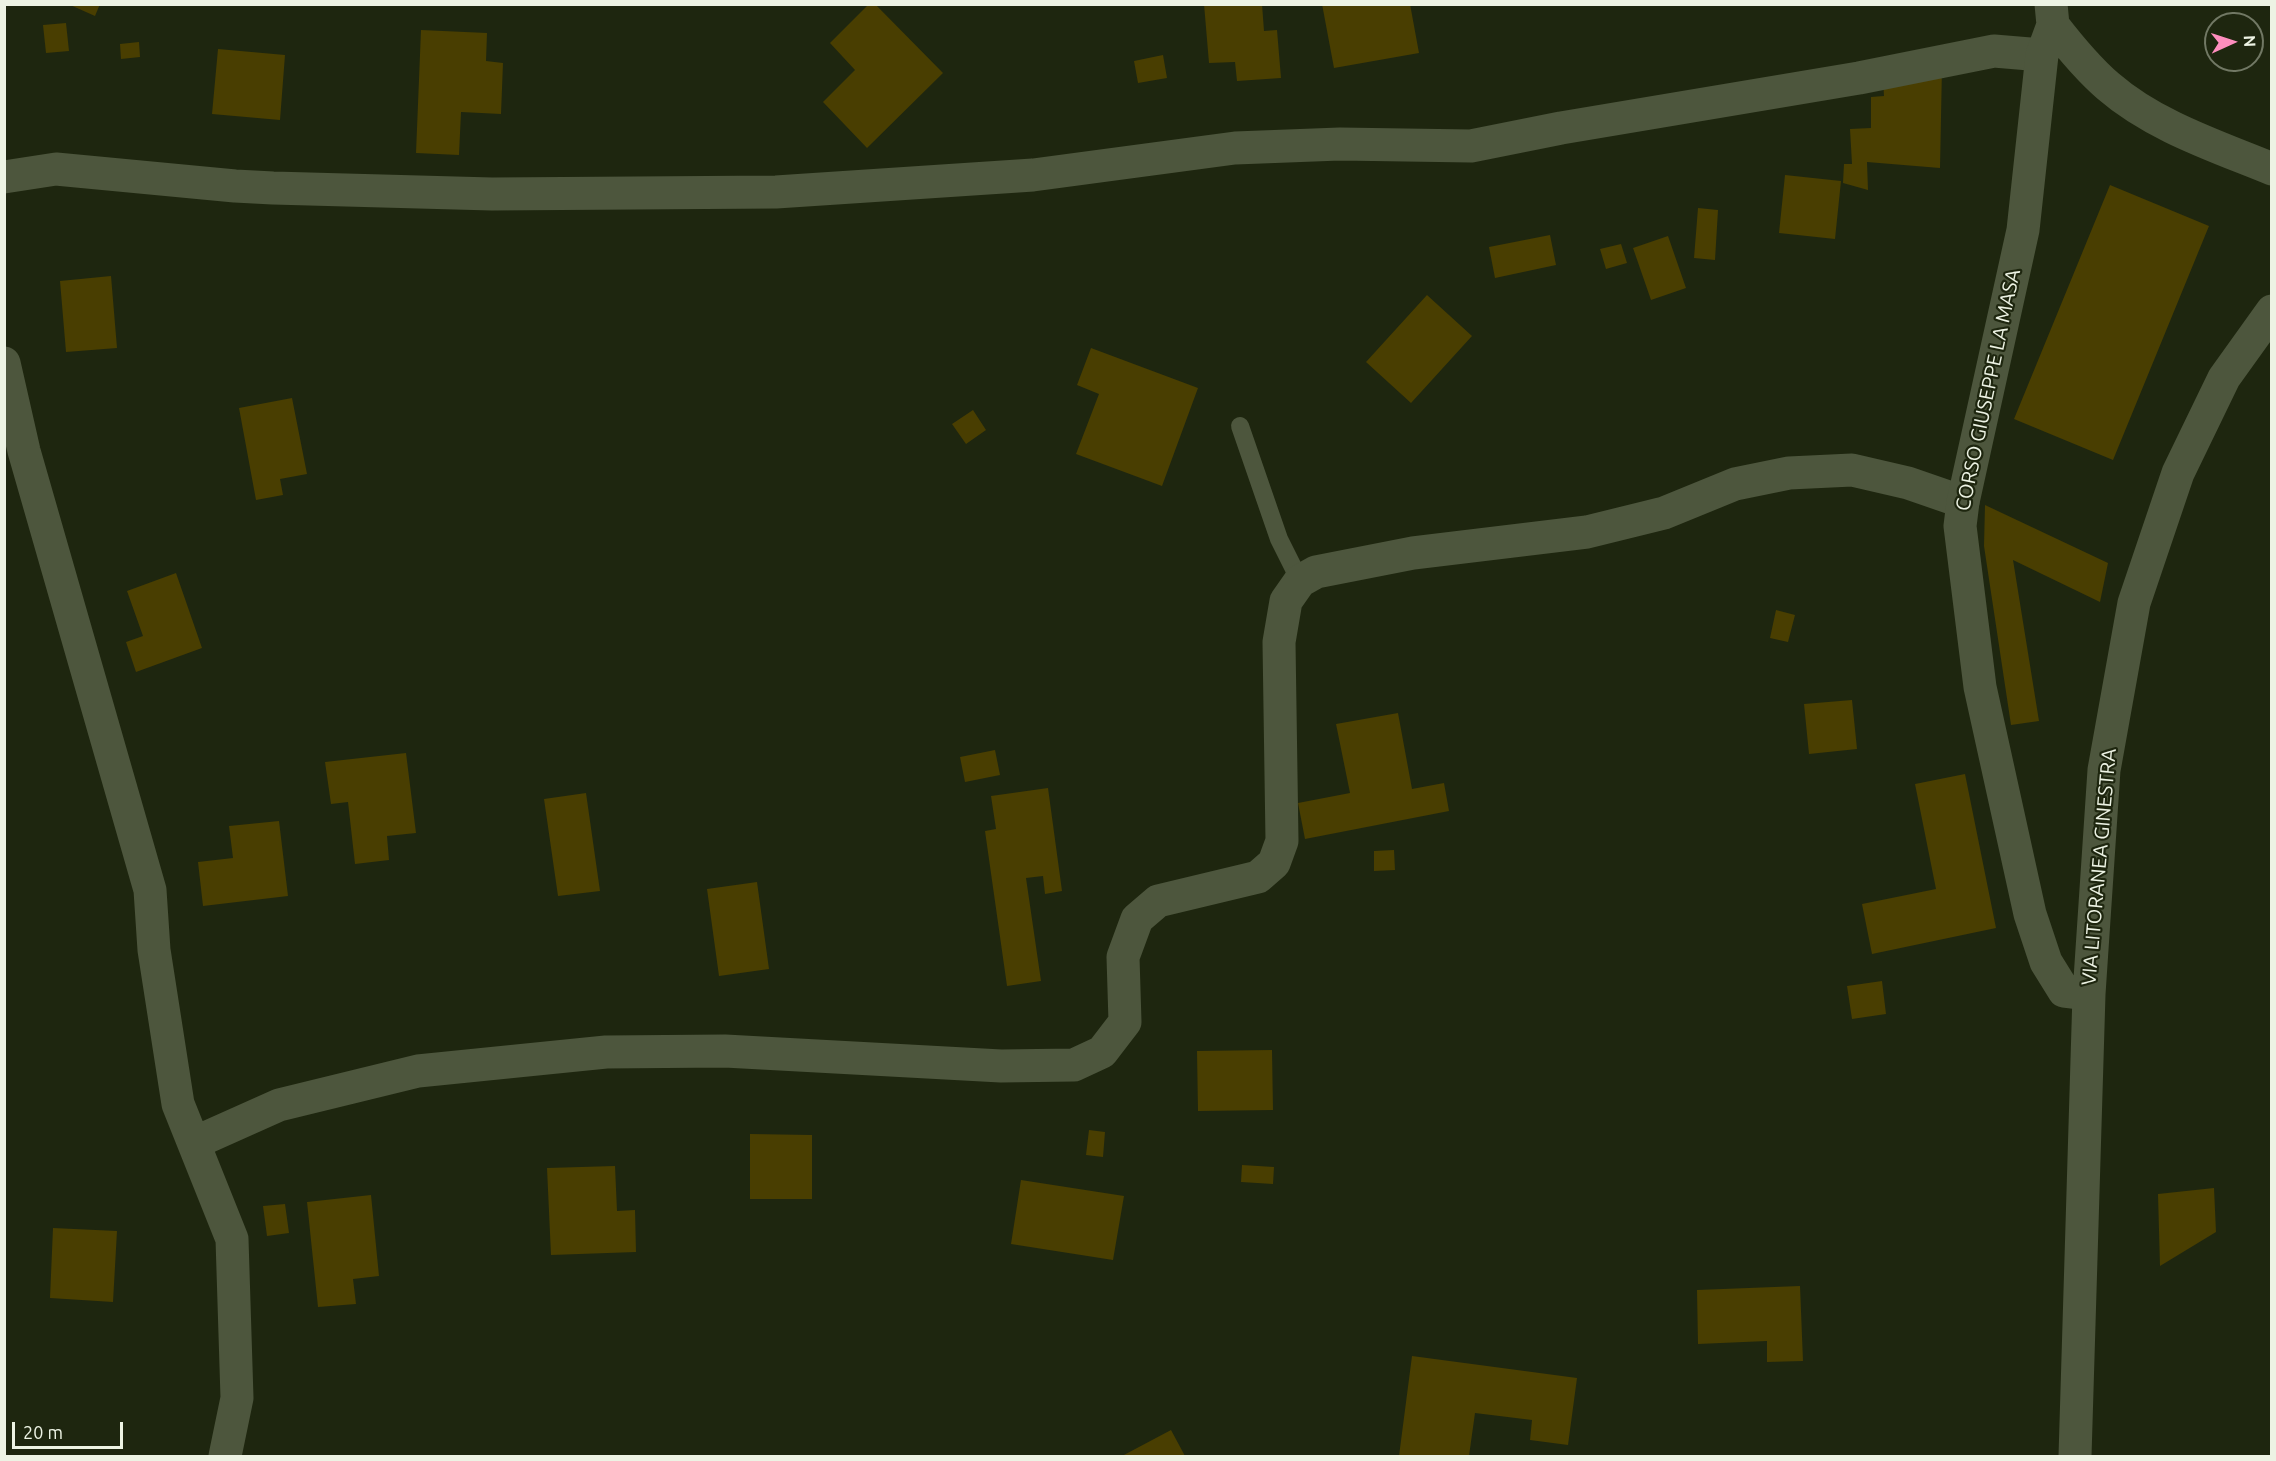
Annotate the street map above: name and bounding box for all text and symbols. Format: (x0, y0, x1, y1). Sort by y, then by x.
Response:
north arrow (2204, 12, 2264, 72)
text: N (2241, 35, 2259, 48)
street label: CORSO GIUSEPPE LA MASA (1951, 267, 2025, 513)
street label: VIA LITORANEA GINESTRA (2077, 747, 2121, 987)
scale bar (15, 1410, 126, 1448)
text: 20 m (23, 1422, 63, 1442)

